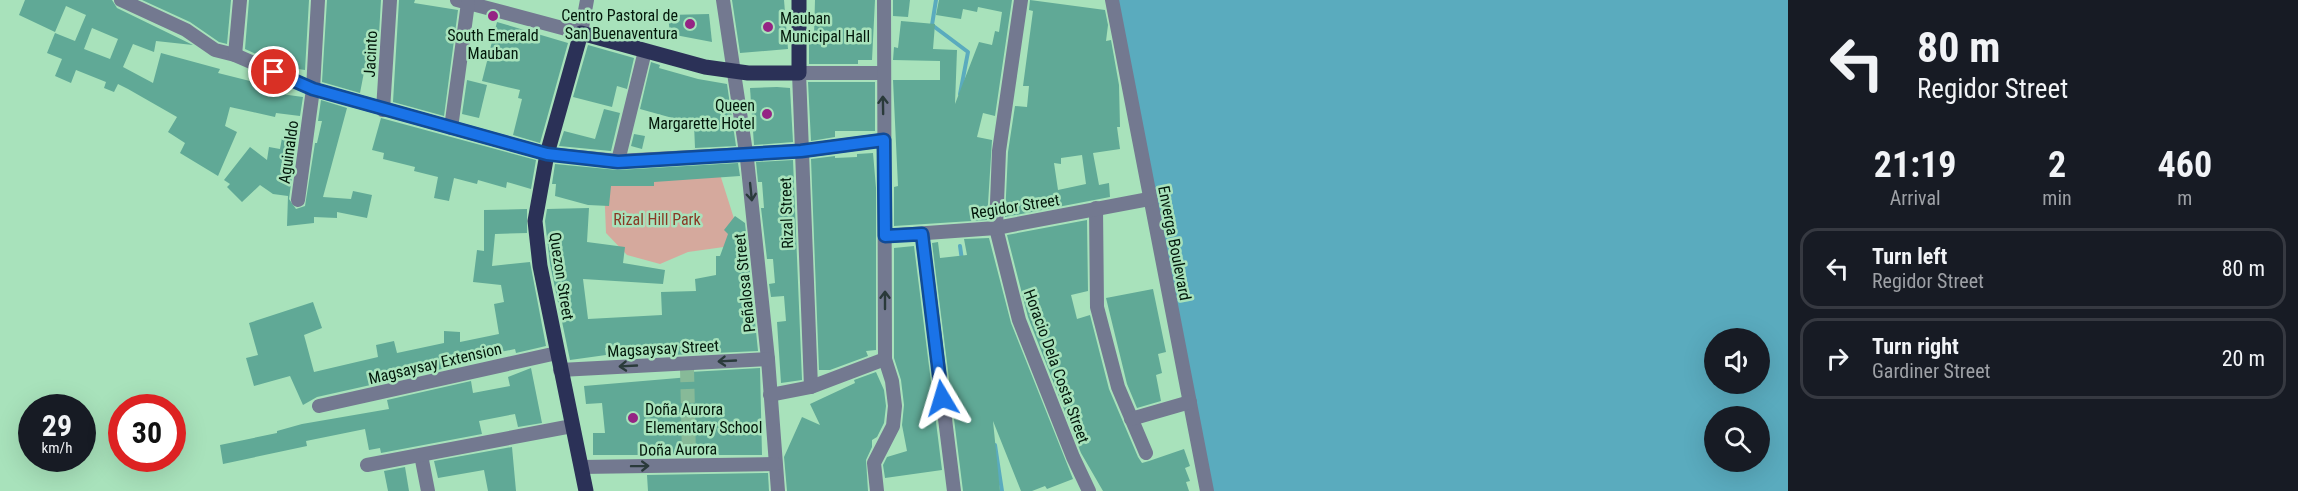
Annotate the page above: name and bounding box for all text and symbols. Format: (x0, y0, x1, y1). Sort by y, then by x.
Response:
place label: Centro Pastoral de San Buenaventura (561, 6, 678, 43)
marker: South Emerald Mauban (486, 9, 500, 23)
place label: Mauban Municipal Hall (780, 9, 870, 46)
marker: Centro Pastoral de San Buenaventura (683, 17, 697, 31)
marker: Mauban Municipal Hall (761, 20, 775, 34)
text: 80 m (1917, 23, 2000, 72)
icon: left (1818, 24, 1896, 102)
place label: South Emerald Mauban (447, 26, 539, 63)
street label: Jacinto (360, 30, 381, 78)
pin (248, 46, 299, 97)
icon: arrive (257, 55, 290, 88)
text: Regidor Street (1917, 73, 2068, 105)
place label: Queen Margarette Hotel (648, 96, 755, 133)
one-way arrow (878, 96, 889, 116)
marker: Queen Margarette Hotel (760, 107, 774, 121)
street label: Aguinaldo (275, 119, 302, 185)
text: 21:19 (1874, 144, 1956, 186)
text: 2 (2048, 144, 2066, 186)
text: 460 (2158, 144, 2212, 186)
street label: Rizal Street (776, 177, 797, 249)
one-way arrow (746, 181, 757, 201)
street label: Enverga Boulevard (1154, 184, 1195, 302)
text: Arrival (1890, 186, 1941, 210)
text: min (2042, 186, 2072, 210)
text: m (2177, 186, 2192, 210)
street label: Regidor Street (969, 190, 1061, 223)
park label: Rizal Hill Park (613, 210, 701, 229)
street label: Quezon Street (545, 231, 578, 322)
street label: Peñalosa Street (730, 232, 759, 333)
text: Turn left (1872, 244, 1947, 269)
icon: left (1821, 252, 1854, 285)
text: 80 m (2222, 256, 2265, 281)
text: Regidor Street (1872, 269, 1984, 293)
street label: Horacio Dela Costa Street (1020, 287, 1093, 446)
one-way arrow (879, 291, 891, 311)
map controls (1704, 328, 1770, 472)
button: sound (1704, 328, 1770, 394)
text: Turn right (1872, 334, 1959, 359)
street label: Magsaysay Street (607, 336, 720, 361)
street label: Magsaysay Extension (367, 339, 504, 388)
icon: right (1821, 342, 1854, 375)
text: 20 m (2222, 346, 2265, 371)
one-way arrow (718, 355, 738, 366)
text: Gardiner Street (1872, 359, 1990, 383)
one-way arrow (619, 361, 639, 372)
position arrow (910, 366, 974, 430)
speed limit sign: 30 (108, 394, 186, 472)
place label: Doña Aurora Elementary School (645, 400, 762, 437)
button: search (1704, 406, 1770, 472)
text: 29 (42, 408, 72, 443)
marker: Doña Aurora Elementary School (626, 411, 640, 425)
text: km/h (42, 439, 72, 457)
street label: Doña Aurora (639, 439, 717, 460)
one-way arrow (629, 460, 649, 472)

